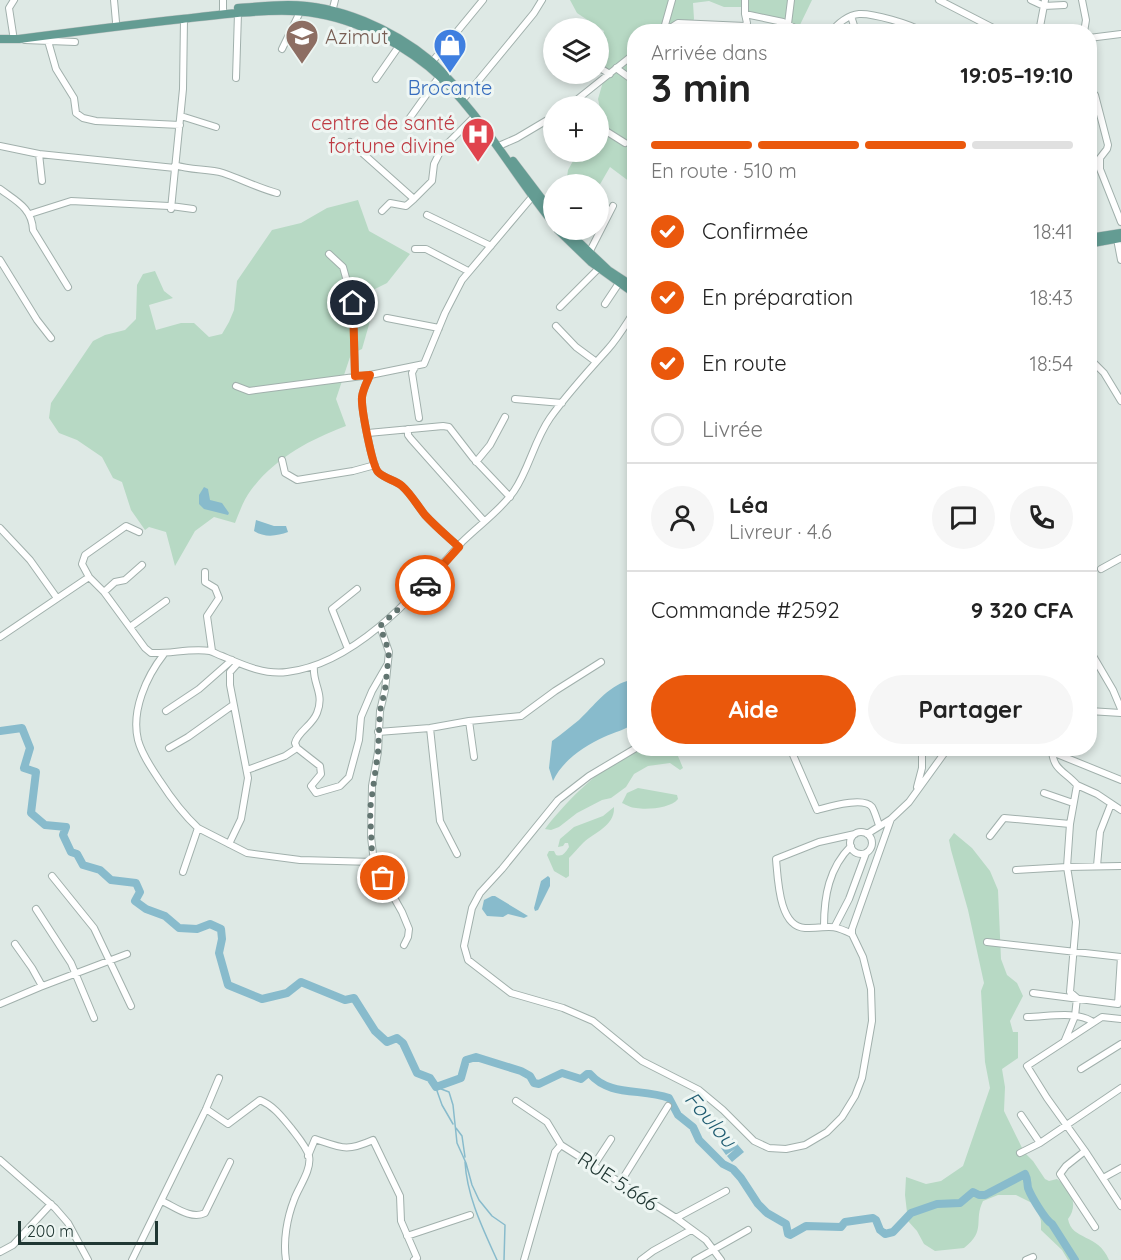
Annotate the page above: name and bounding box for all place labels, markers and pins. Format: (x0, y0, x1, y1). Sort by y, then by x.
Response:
school or university icon: Azimut (284, 18, 320, 65)
place label: Azimut (325, 24, 388, 49)
shop icon: Brocante (432, 27, 468, 74)
place label: Brocante (408, 75, 492, 100)
place label: centre de santé fortune divine (311, 110, 455, 158)
hospital icon: centre de santé fortune divine (460, 116, 496, 163)
pin (327, 277, 378, 328)
pin (357, 852, 408, 903)

